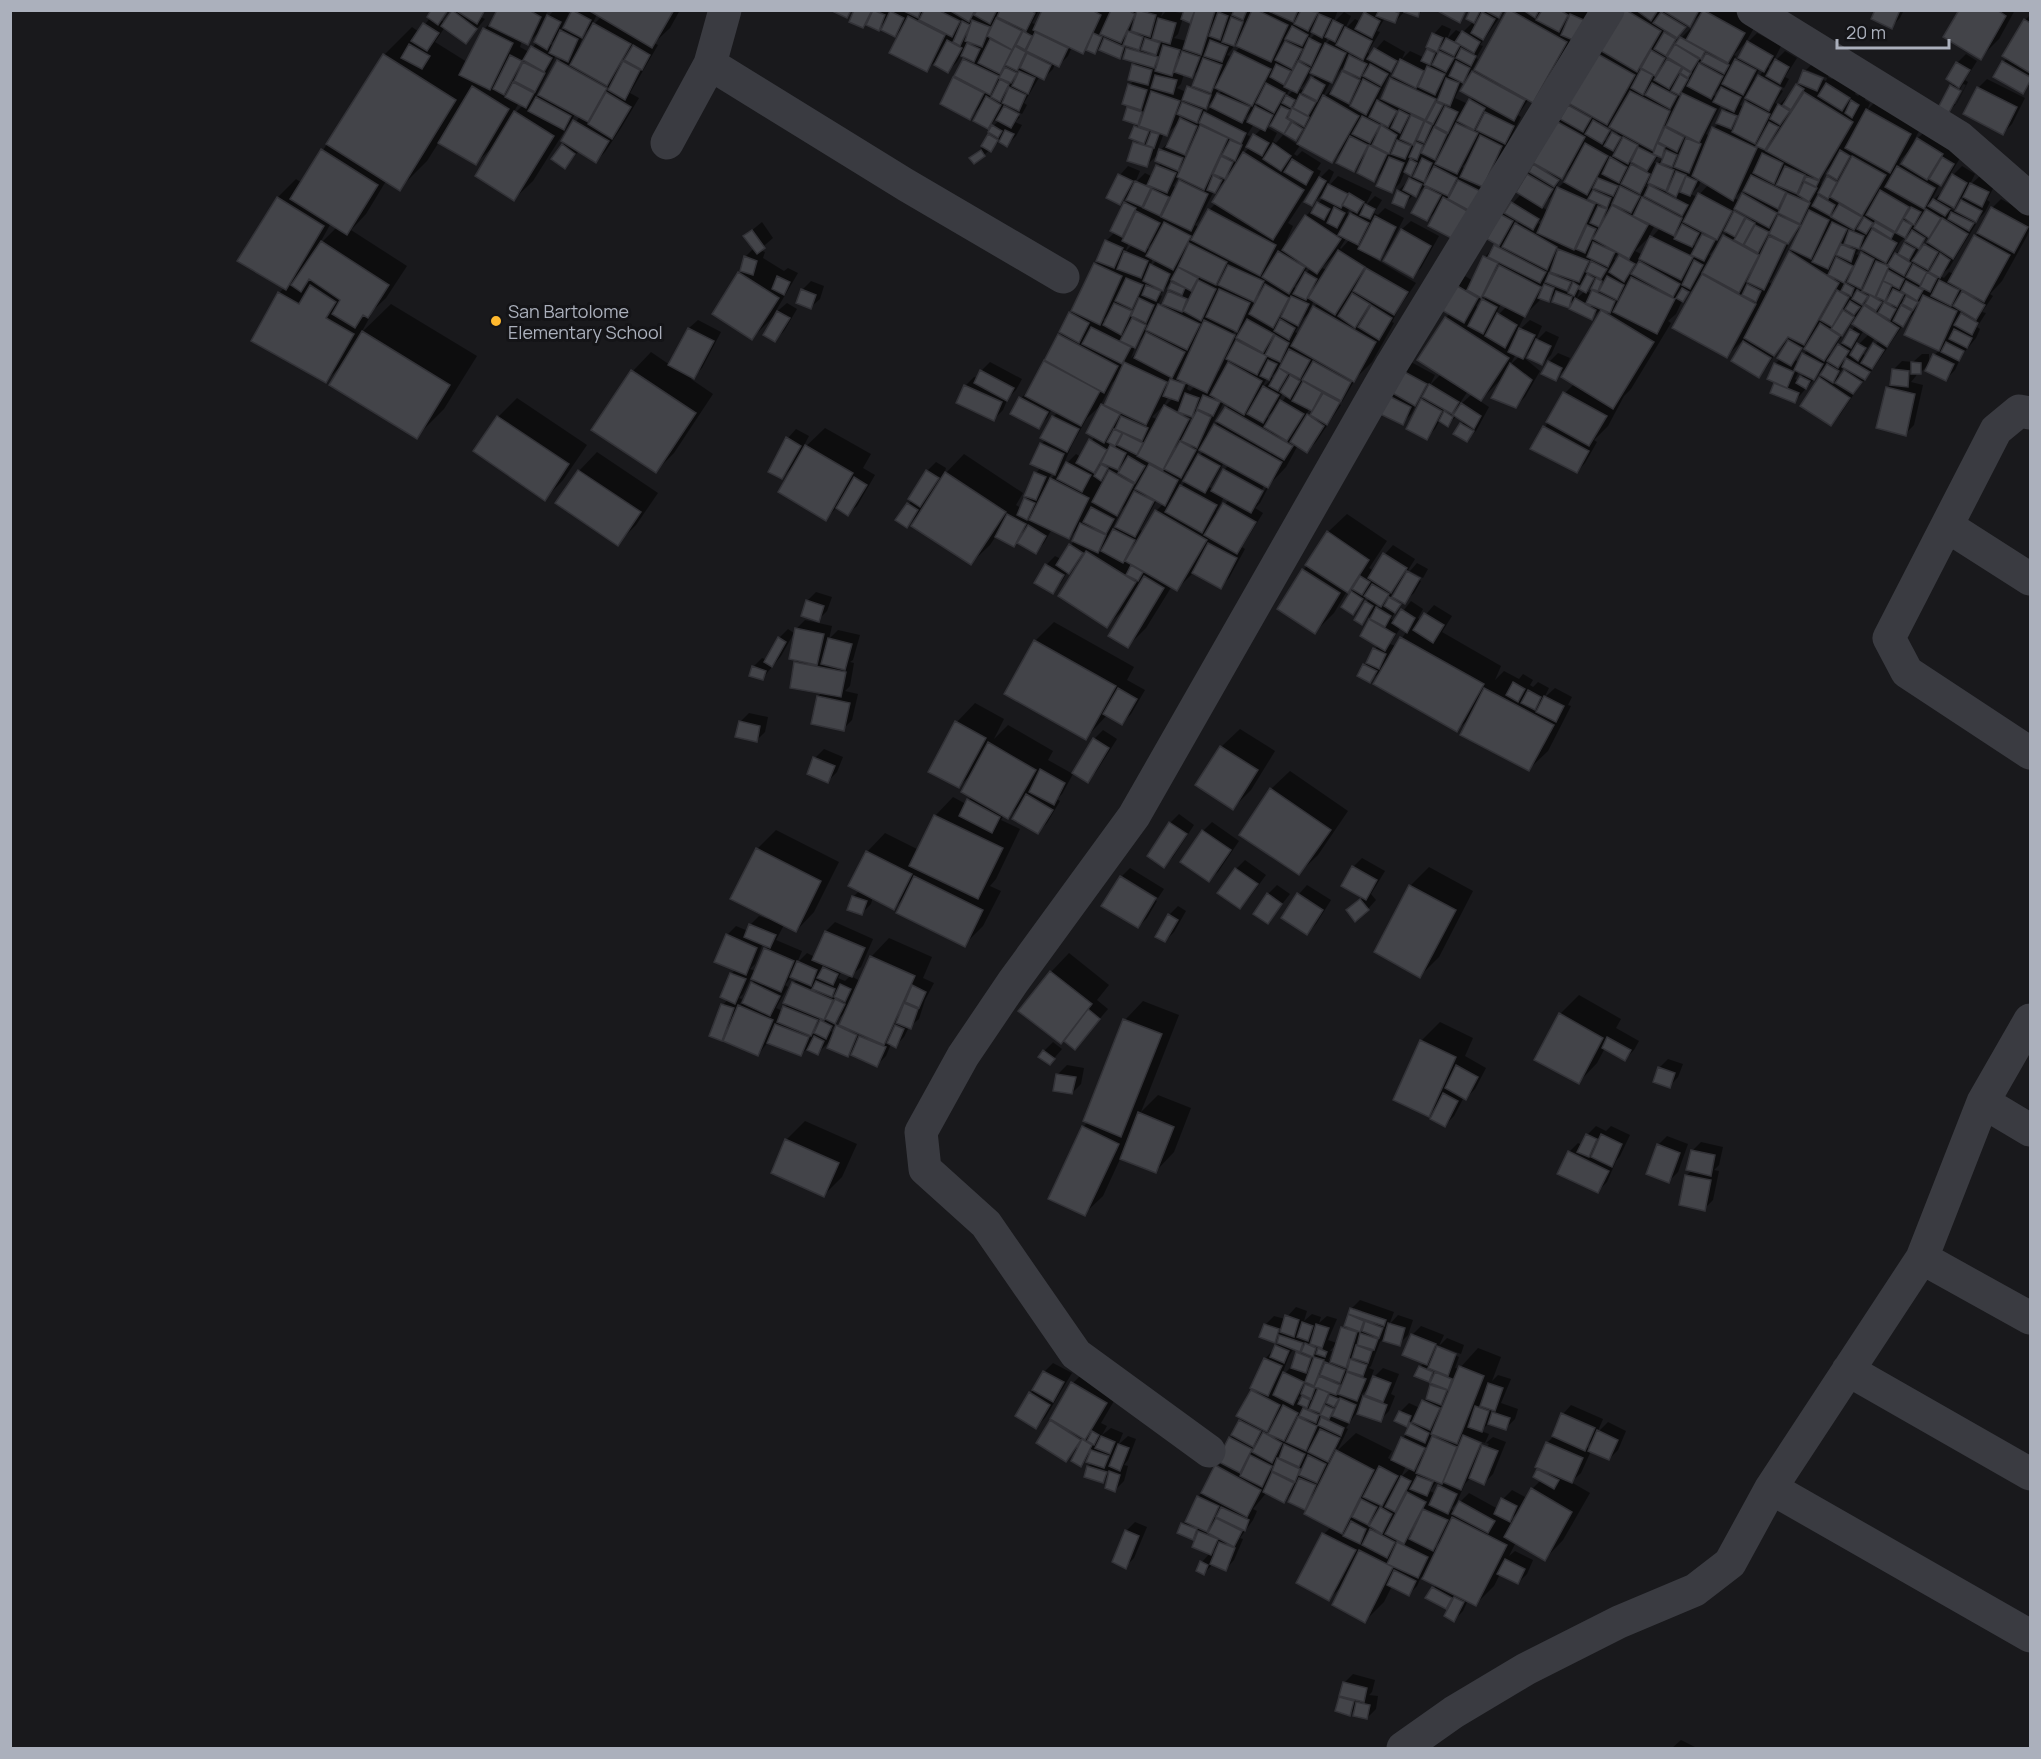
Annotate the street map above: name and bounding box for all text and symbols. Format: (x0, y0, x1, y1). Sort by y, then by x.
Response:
scale bar (1837, 12, 1950, 50)
text: 20 m (1846, 20, 1886, 44)
place label: San Bartolome Elementary School (508, 299, 663, 344)
marker: San Bartolome Elementary School (489, 314, 503, 328)

